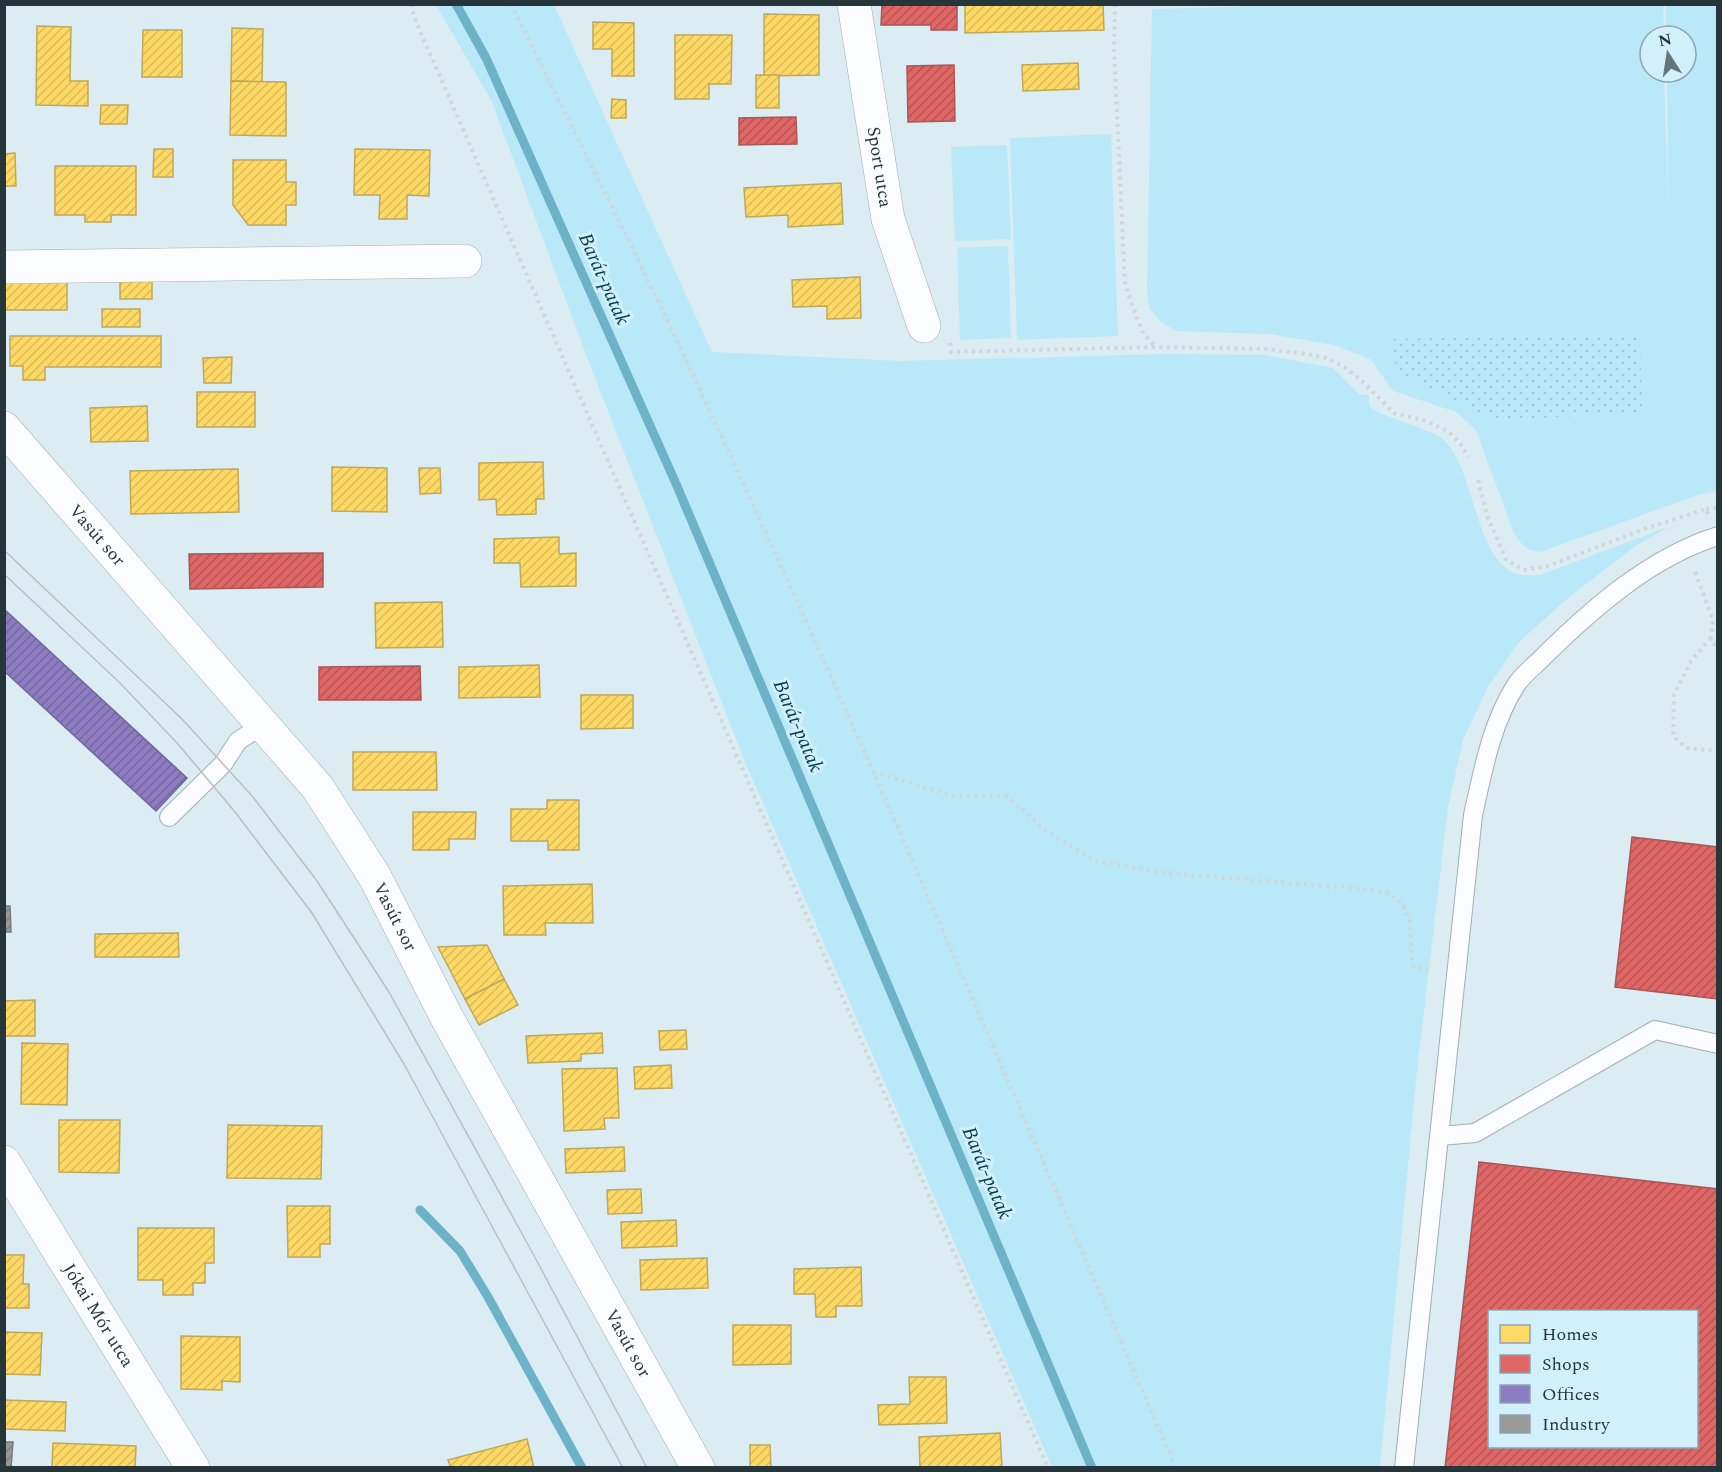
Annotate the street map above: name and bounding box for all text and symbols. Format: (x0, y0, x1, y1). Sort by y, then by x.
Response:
north arrow (1638, 24, 1698, 84)
text: N (1656, 27, 1674, 53)
street label: Sport utca (860, 125, 900, 210)
water label: Barát-patak (570, 228, 638, 331)
street label: Vasút sor (63, 498, 132, 572)
water label: Barát-patak (765, 675, 831, 778)
street label: Vasút sor (366, 877, 424, 956)
water label: Barát-patak (954, 1122, 1020, 1225)
street label: Jókai Mór utca (56, 1258, 141, 1372)
street label: Vasút sor (598, 1304, 658, 1382)
legend (1488, 1310, 1698, 1448)
text: Homes (1542, 1321, 1598, 1348)
text: Shops (1542, 1351, 1590, 1378)
text: Offices (1542, 1381, 1600, 1408)
text: Industry (1542, 1411, 1611, 1438)

